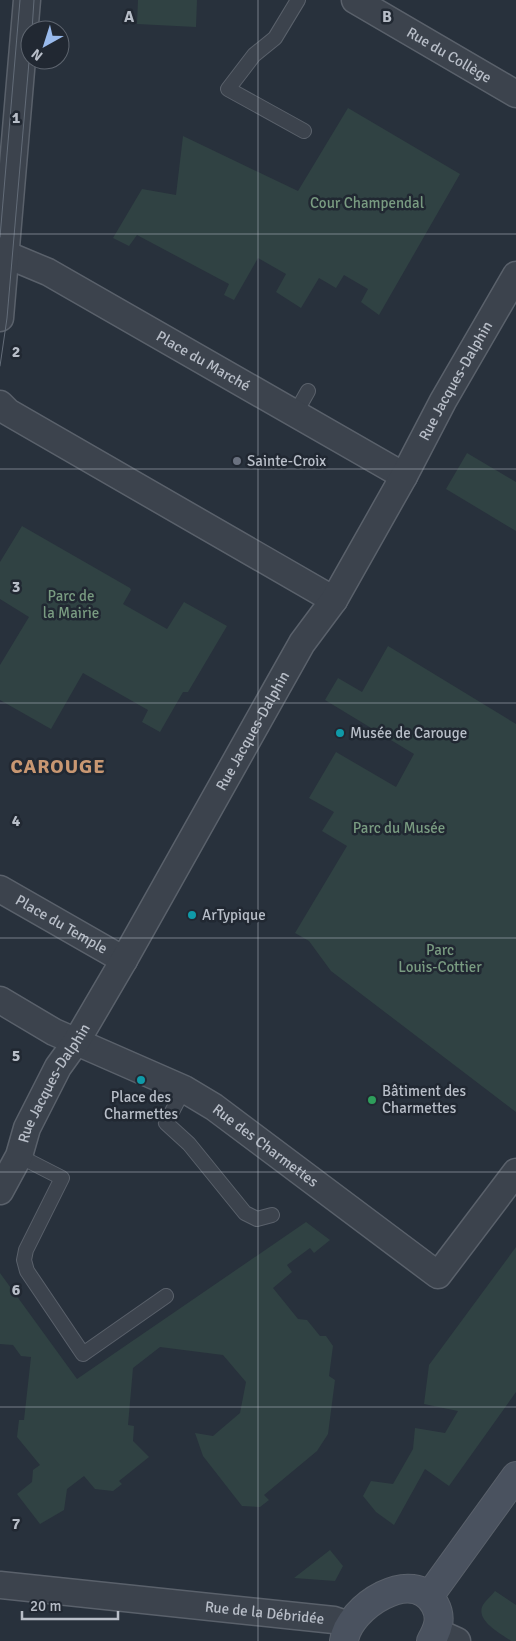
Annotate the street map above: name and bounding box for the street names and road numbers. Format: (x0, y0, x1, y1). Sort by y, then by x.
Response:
street label: Rue du Collège (403, 23, 495, 87)
street label: Rue Jacques-Dalphin (415, 318, 496, 444)
street label: Place du Marché (153, 327, 254, 395)
street label: Rue Jacques-Dalphin (212, 668, 293, 794)
street label: Place du Temple (12, 891, 111, 958)
street label: Rue Jacques-Dalphin (14, 1020, 94, 1145)
street label: Rue des Charmettes (209, 1100, 322, 1191)
street label: Rue de la Débridée (204, 1598, 325, 1628)

